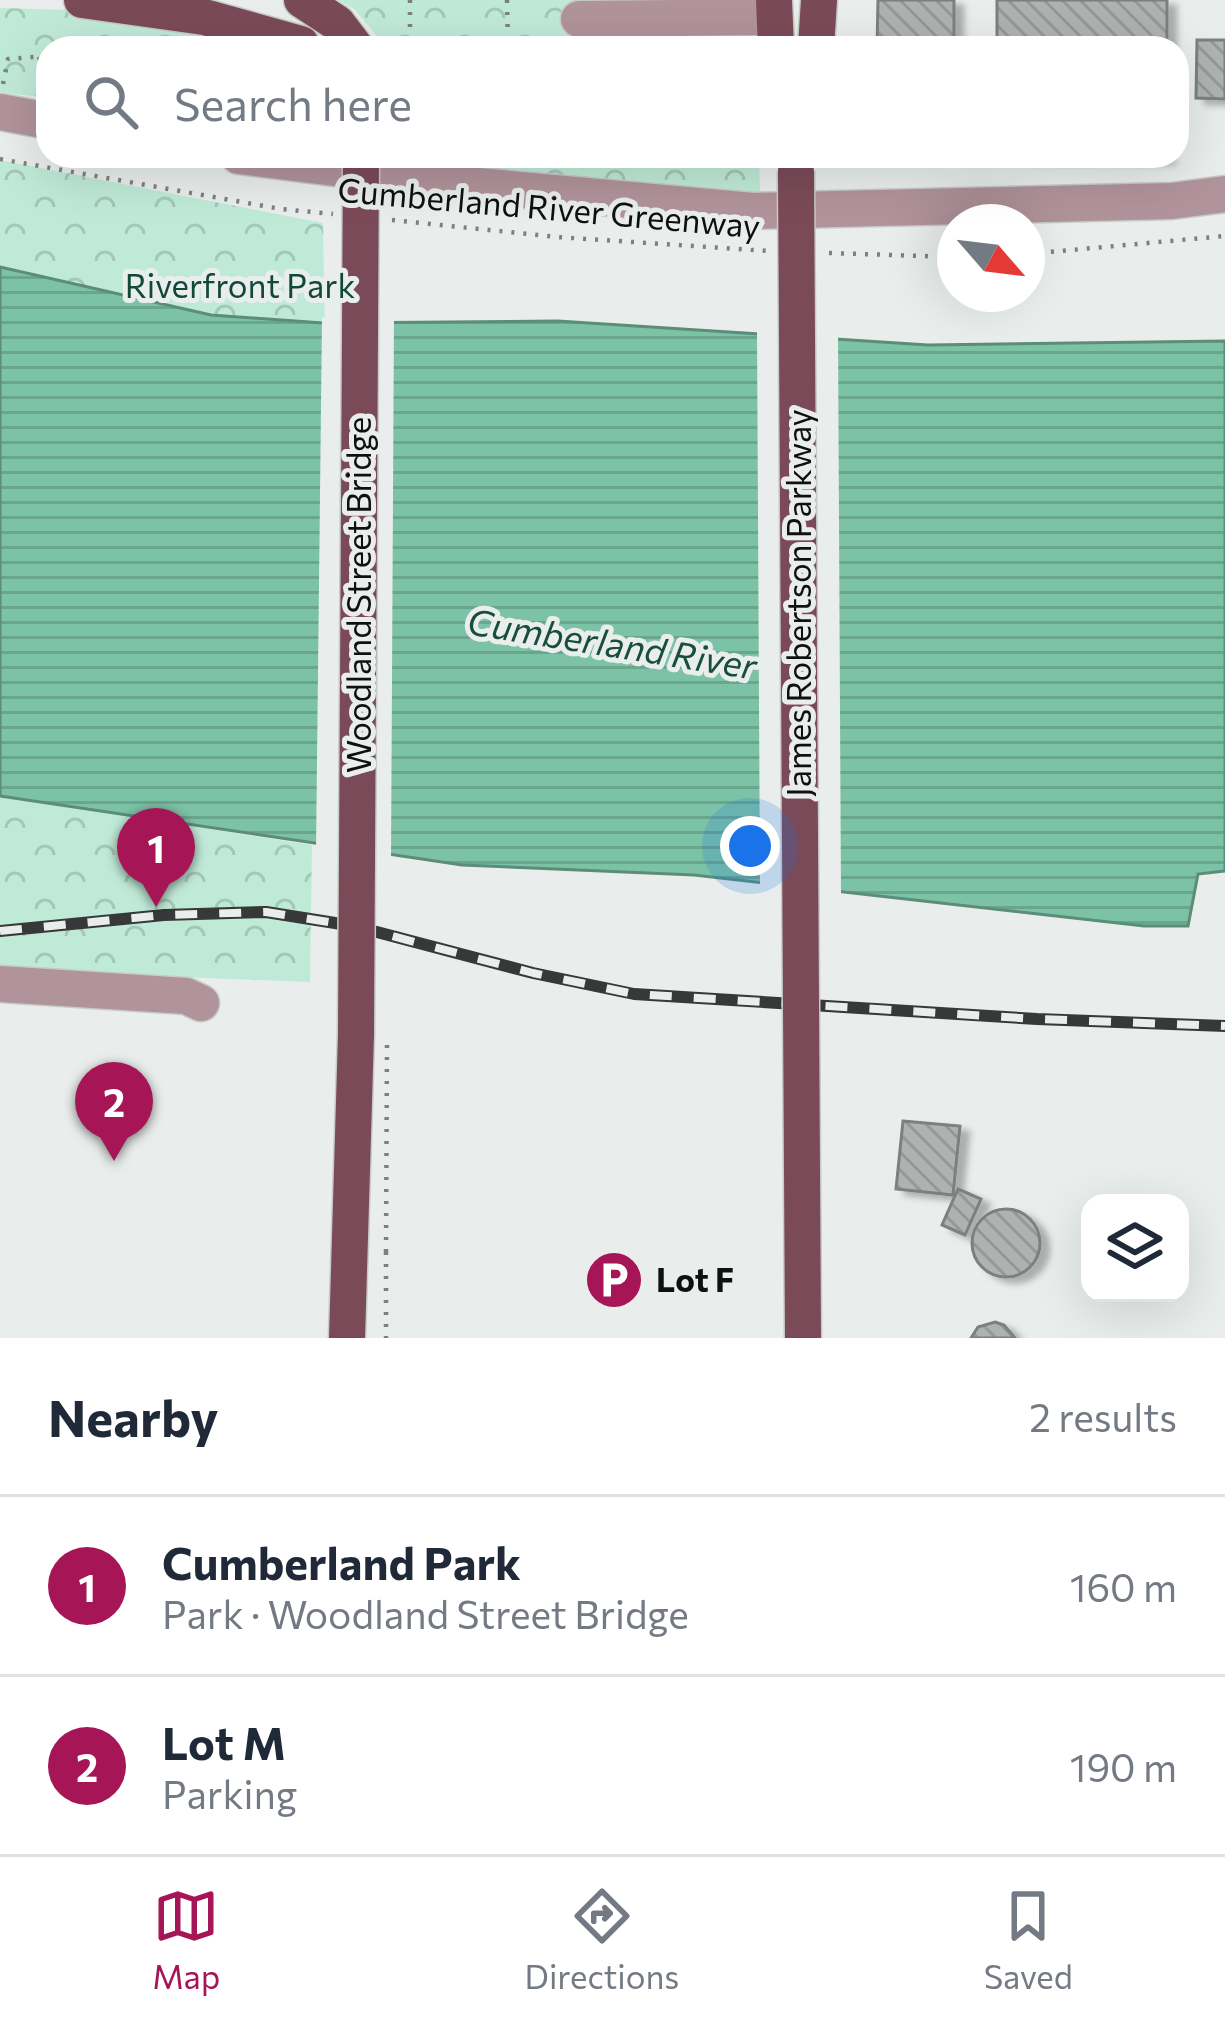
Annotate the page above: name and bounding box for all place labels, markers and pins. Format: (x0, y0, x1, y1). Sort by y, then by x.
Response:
pin: 1 (117, 808, 195, 907)
pin: 2 (75, 1062, 153, 1161)
parking icon: Lot F (583, 1249, 645, 1311)
place label: Lot F (656, 1258, 734, 1299)

